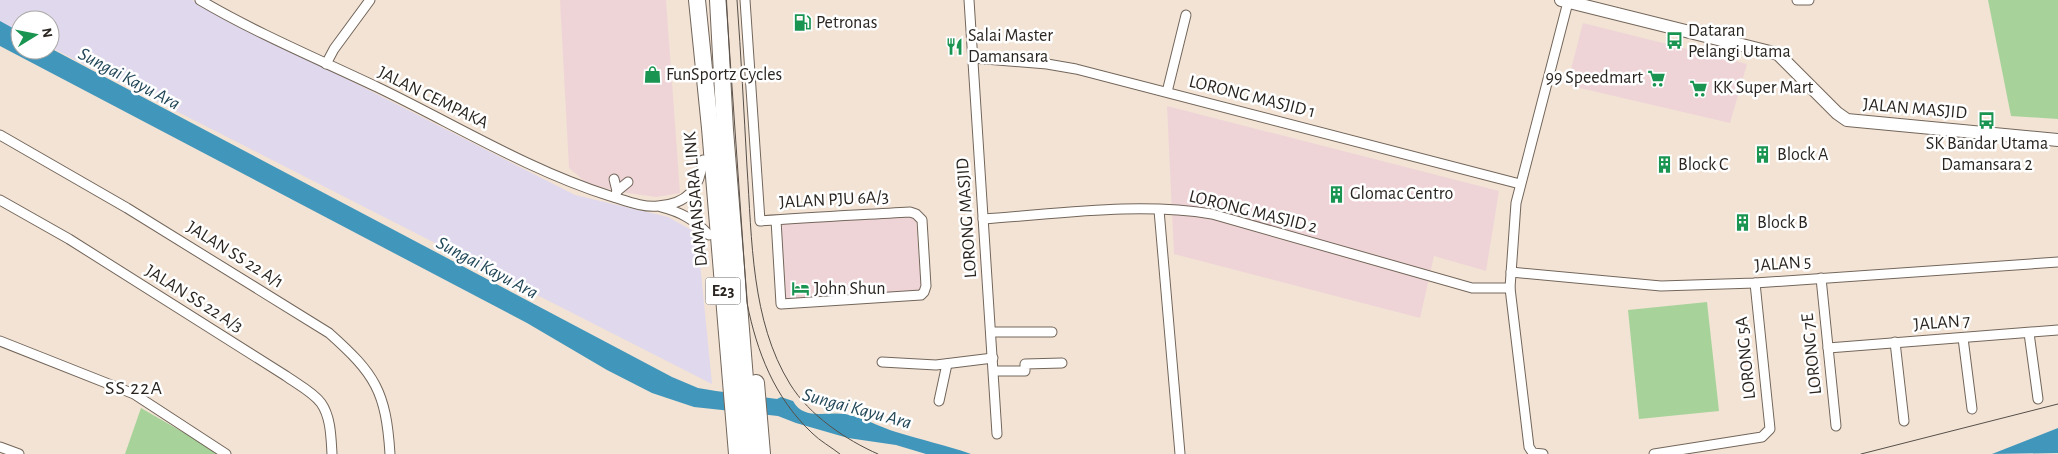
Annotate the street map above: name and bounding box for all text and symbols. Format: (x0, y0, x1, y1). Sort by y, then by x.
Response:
north arrow (10, 10, 60, 60)
fuel station icon: Petronas (792, 13, 812, 33)
place label: Petronas (816, 14, 877, 32)
place label: Dataran Pelangi Utama (1688, 22, 1791, 61)
text: N (39, 27, 55, 39)
place label: Salai Master Damansara (968, 27, 1053, 66)
bus stop icon: Dataran Pelangi Utama (1664, 31, 1684, 51)
restaurant icon: Salai Master Damansara (944, 36, 964, 56)
water label: Sungai Kayu Ara (75, 44, 183, 114)
street label: JALAN CEMPAKA (375, 64, 492, 133)
shop icon: FunSportz Cycles (642, 65, 662, 85)
place label: FunSportz Cycles (666, 66, 782, 84)
supermarket icon: 99 Speedmart (1647, 68, 1667, 88)
place label: 99 Speedmart (1545, 69, 1643, 87)
street label: LORONG MASJID 1 (1187, 73, 1317, 121)
supermarket icon: KK Super Mart (1689, 78, 1709, 98)
place label: KK Super Mart (1713, 79, 1814, 97)
street label: JALAN MASJID (1862, 95, 1968, 123)
bus stop icon: SK Bandar Utama Damansara 2 (1977, 111, 1997, 131)
street label: DAMANSARA LINK (681, 131, 711, 267)
place label: SK Bandar Utama Damansara 2 (1926, 135, 2048, 174)
building icon: Block A (1753, 145, 1773, 165)
place label: Block A (1777, 146, 1829, 164)
building icon: Block C (1654, 155, 1674, 175)
place label: Block C (1678, 156, 1728, 174)
street label: LORONG MASJID (954, 157, 980, 279)
building icon: Glomac Centro (1326, 184, 1346, 204)
place label: Glomac Centro (1350, 185, 1453, 203)
street label: LORONG MASJID 2 (1187, 187, 1319, 237)
street label: JALAN PJU 6A/3 (779, 188, 889, 212)
building icon: Block B (1733, 213, 1753, 233)
place label: Block B (1757, 214, 1808, 232)
street label: JALAN SS 22 A/1 (183, 218, 287, 292)
water label: Sungai Kayu Ara (433, 233, 541, 303)
street label: JALAN 5 (1754, 253, 1812, 275)
street label: JALAN SS 22 A/3 (142, 262, 246, 336)
road number: E23 (706, 278, 740, 304)
hotel icon: John Shun (790, 279, 810, 299)
place label: John Shun (814, 280, 885, 298)
street label: LORONG 7E (1799, 312, 1825, 395)
street label: JALAN 7 (1913, 312, 1971, 334)
street label: LORONG 5A (1733, 315, 1759, 400)
district label: SS 22A (105, 378, 163, 398)
water label: Sungai Kayu Ara (800, 385, 914, 433)

